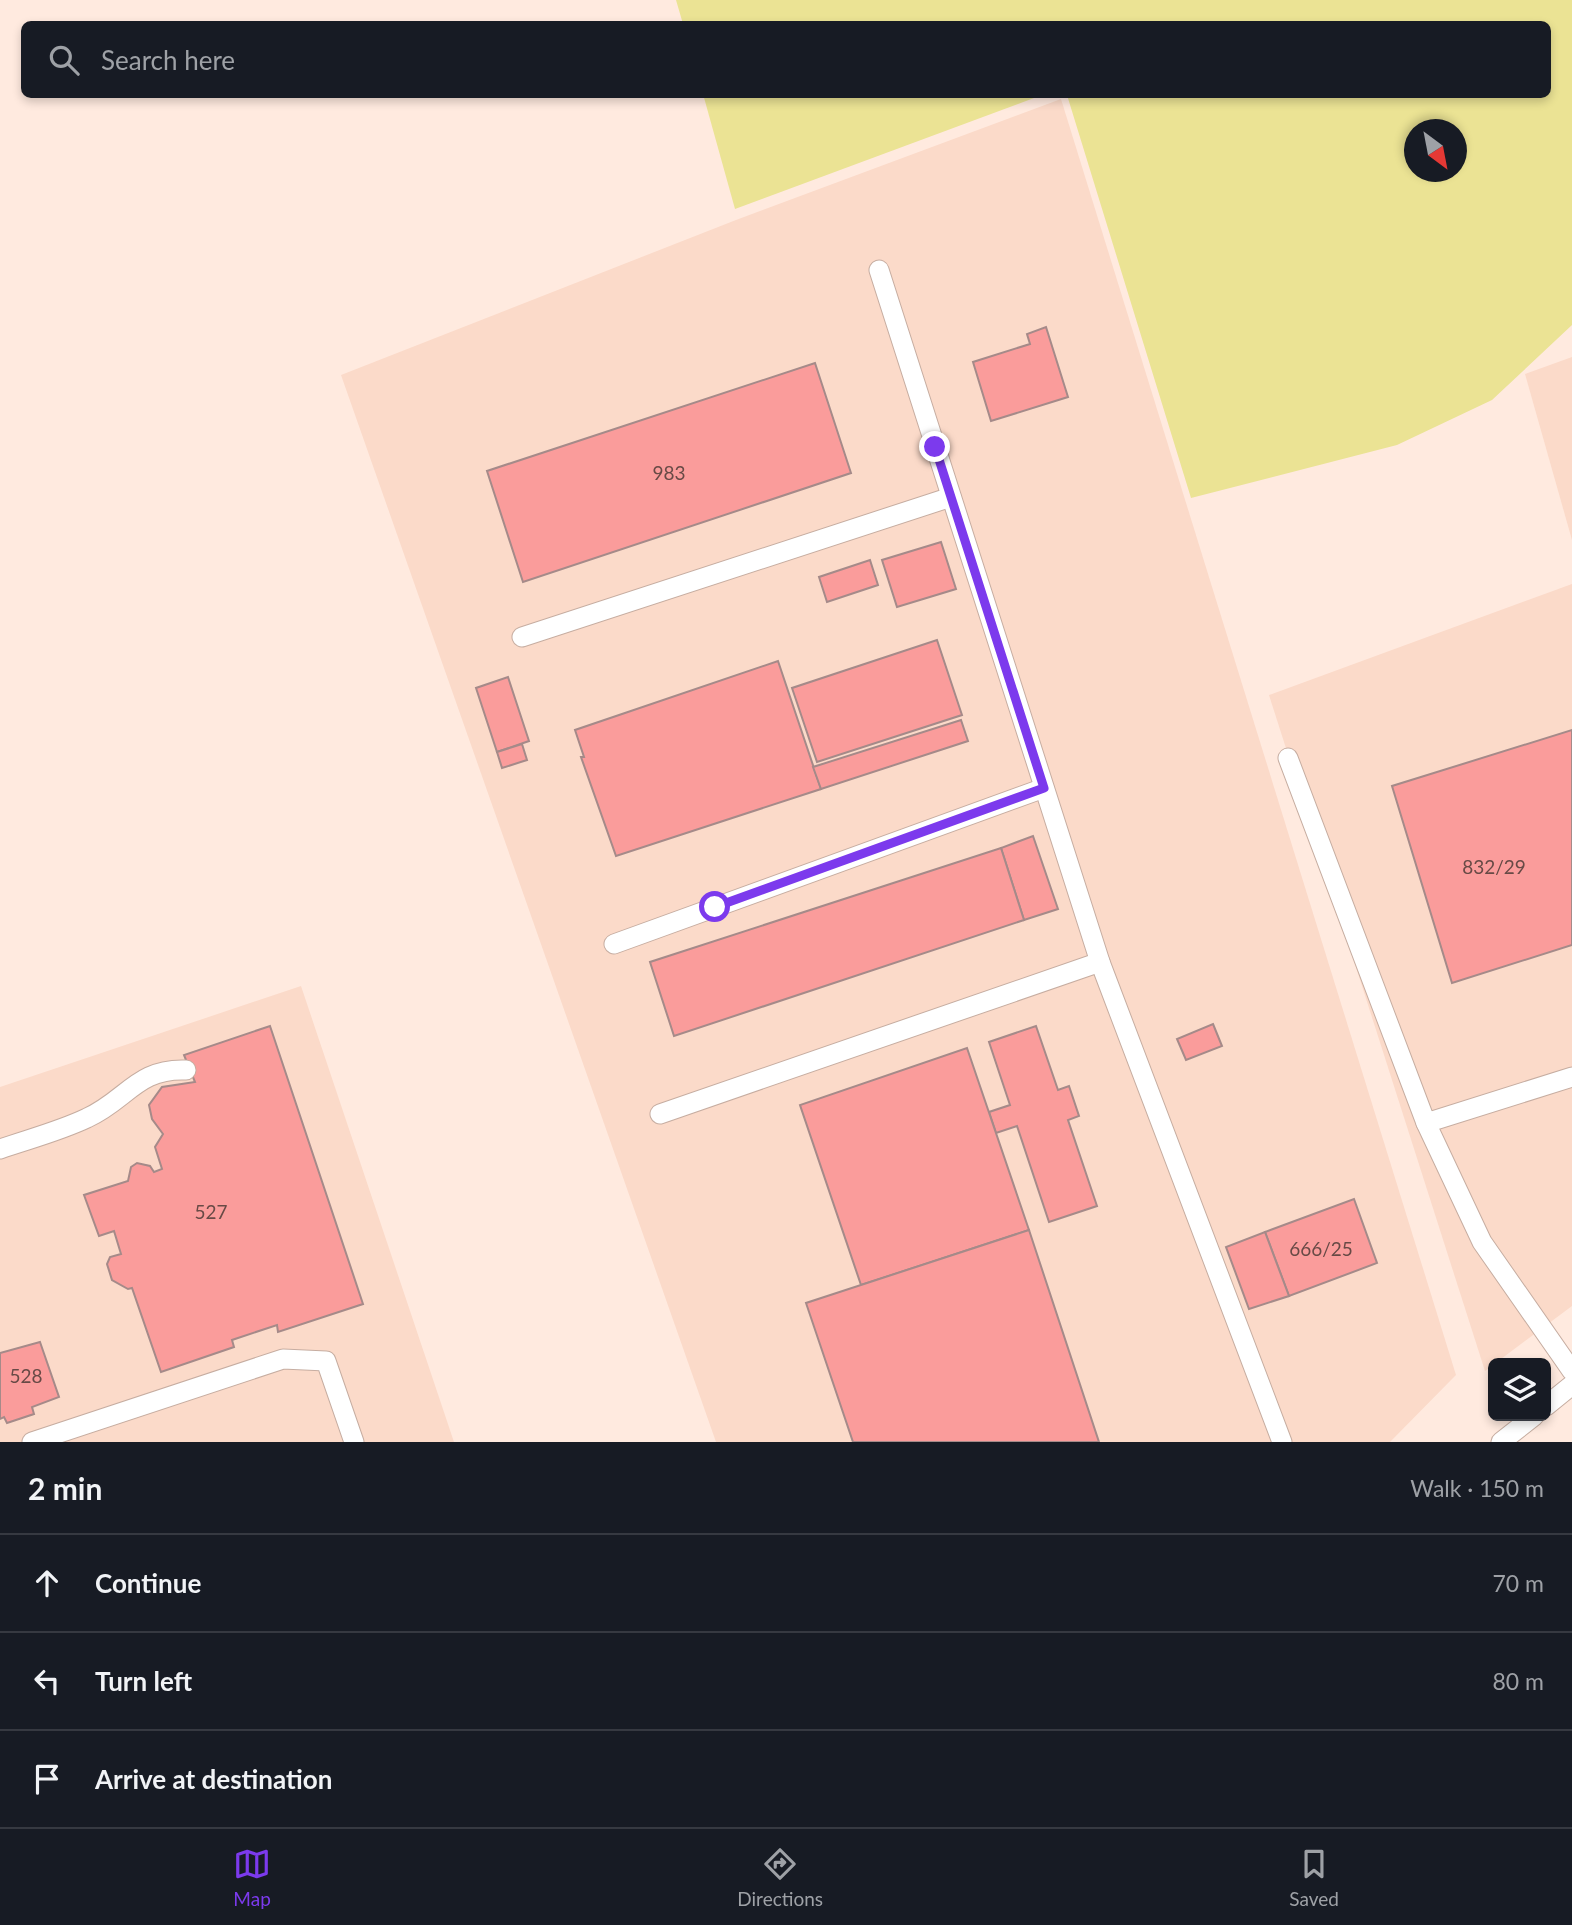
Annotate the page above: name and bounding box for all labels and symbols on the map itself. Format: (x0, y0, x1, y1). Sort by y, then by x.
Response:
north arrow (1404, 119, 1467, 182)
route end (919, 431, 950, 462)
house number: 983 (652, 461, 686, 484)
house number: 832/29 (1462, 855, 1526, 878)
route start (699, 891, 730, 922)
house number: 527 (194, 1200, 228, 1223)
house number: 666/25 (1289, 1237, 1353, 1260)
house number: 528 (9, 1364, 43, 1387)

